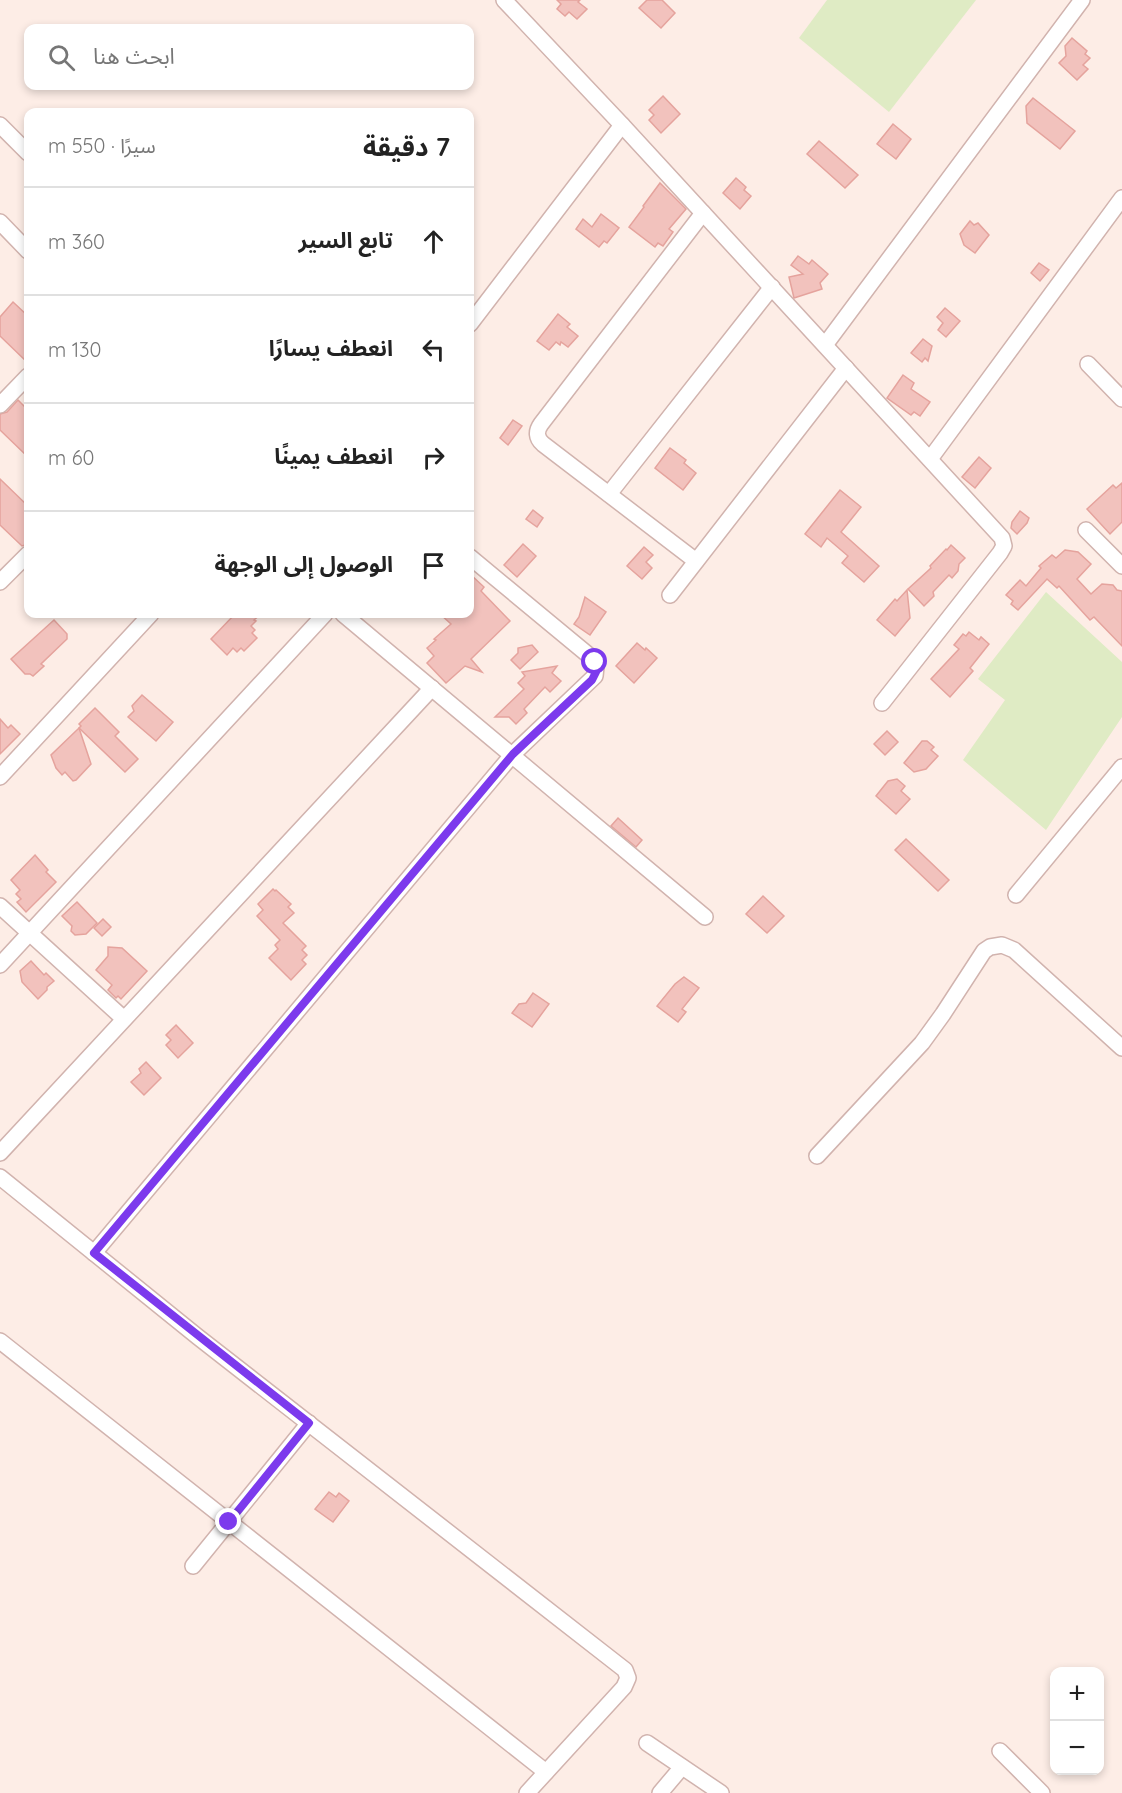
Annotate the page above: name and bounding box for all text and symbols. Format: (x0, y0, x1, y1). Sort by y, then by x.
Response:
search box (24, 24, 474, 90)
icon: search (45, 41, 78, 74)
text: ابحث هنا (93, 42, 175, 70)
text: 7 دقيقة (363, 130, 450, 163)
text: سيرًا · 550 m (48, 133, 156, 158)
icon: ahead (417, 225, 450, 258)
text: تابع السير (299, 226, 393, 254)
text: 360 m (48, 229, 105, 254)
icon: left (417, 333, 450, 366)
text: انعطف يسارًا (269, 334, 393, 362)
text: 130 m (48, 337, 102, 362)
icon: right (417, 441, 450, 474)
text: انعطف يمينًا (274, 442, 393, 470)
text: 60 m (48, 445, 94, 470)
icon: arrive (417, 549, 450, 582)
text: الوصول إلى الوجهة (215, 550, 393, 578)
route start (581, 648, 607, 674)
route end (215, 1508, 241, 1534)
map controls (1050, 1667, 1104, 1775)
button: + (1050, 1667, 1104, 1721)
button: − (1050, 1721, 1104, 1775)

